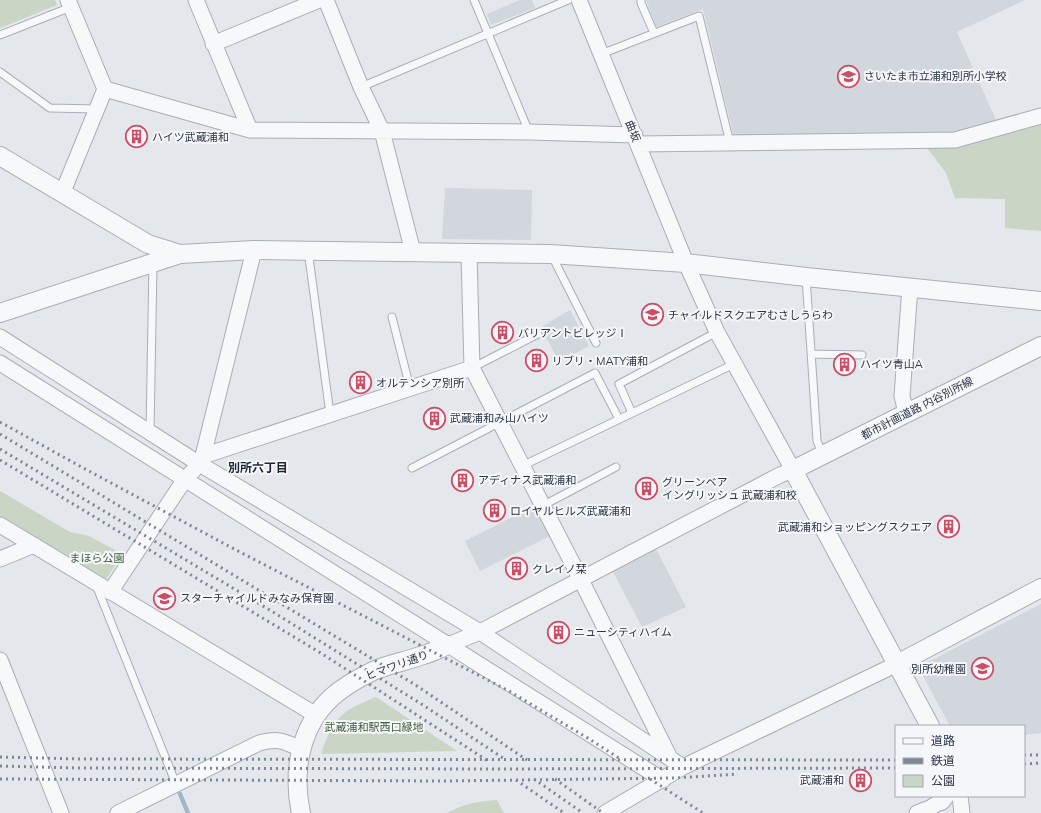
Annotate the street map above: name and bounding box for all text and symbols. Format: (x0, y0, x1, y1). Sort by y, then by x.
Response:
school or university icon: さいたま市立浦和別所小学校 (835, 63, 861, 89)
place label: さいたま市立浦和別所小学校 (864, 69, 1007, 83)
street label: 曲坂 (622, 118, 644, 144)
building icon: ハイツ武蔵浦和 (123, 124, 149, 150)
place label: ハイツ武蔵浦和 (152, 130, 229, 144)
school or university icon: チャイルドスクエアむさしうらわ (640, 302, 666, 328)
place label: チャイルドスクエアむさしうらわ (668, 308, 833, 322)
building icon: バリアントビレッジⅠ (490, 320, 516, 346)
place label: バリアントビレッジⅠ (518, 326, 628, 340)
building icon: リブリ・MATY浦和 (524, 348, 550, 374)
building icon: ハイツ青山A (832, 351, 858, 377)
place label: リブリ・MATY浦和 (552, 354, 648, 368)
place label: ハイツ青山A (860, 357, 923, 371)
building icon: オルテンシア別所 (347, 370, 373, 396)
street label: 都市計画道路 内谷別所線 (859, 374, 975, 442)
place label: オルテンシア別所 (376, 376, 465, 390)
building icon: 武蔵浦和み山ハイツ (422, 405, 448, 431)
place label: 武蔵浦和み山ハイツ (450, 411, 549, 425)
district label: 別所六丁目 (228, 460, 288, 475)
building icon: アディナス武蔵浦和 (449, 467, 475, 493)
place label: アディナス武蔵浦和 (478, 473, 576, 487)
building icon: グリーンベア イングリッシュ 武蔵浦和校 (633, 475, 659, 501)
place label: グリーンベア イングリッシュ 武蔵浦和校 (662, 475, 797, 502)
building icon: ロイヤルヒルズ武蔵浦和 (482, 498, 508, 524)
place label: ロイヤルヒルズ武蔵浦和 (510, 504, 631, 518)
building icon: 武蔵浦和ショッピングスクエア (935, 514, 961, 540)
place label: 武蔵浦和ショッピングスクエア (778, 520, 932, 534)
park label: まほら公園 (70, 551, 125, 565)
building icon: クレイノ栞 (503, 556, 529, 582)
place label: クレイノ栞 (532, 562, 587, 576)
school or university icon: スターチャイルドみなみ保育園 (151, 585, 177, 611)
place label: スターチャイルドみなみ保育園 (180, 591, 334, 605)
building icon: ニューシティハイム (546, 619, 572, 645)
place label: ニューシティハイム (574, 625, 672, 639)
street label: ヒマワリ通り (364, 647, 430, 683)
school or university icon: 別所幼稚園 (969, 656, 995, 682)
place label: 別所幼稚園 (911, 662, 966, 676)
park label: 武蔵浦和駅西口緑地 (325, 720, 424, 734)
legend (895, 725, 1025, 797)
text: 道路 (931, 733, 955, 748)
text: 鉄道 (931, 753, 955, 768)
building icon: 武蔵浦和 (847, 767, 873, 793)
place label: 武蔵浦和 (800, 773, 844, 787)
text: 公園 (931, 773, 955, 788)

